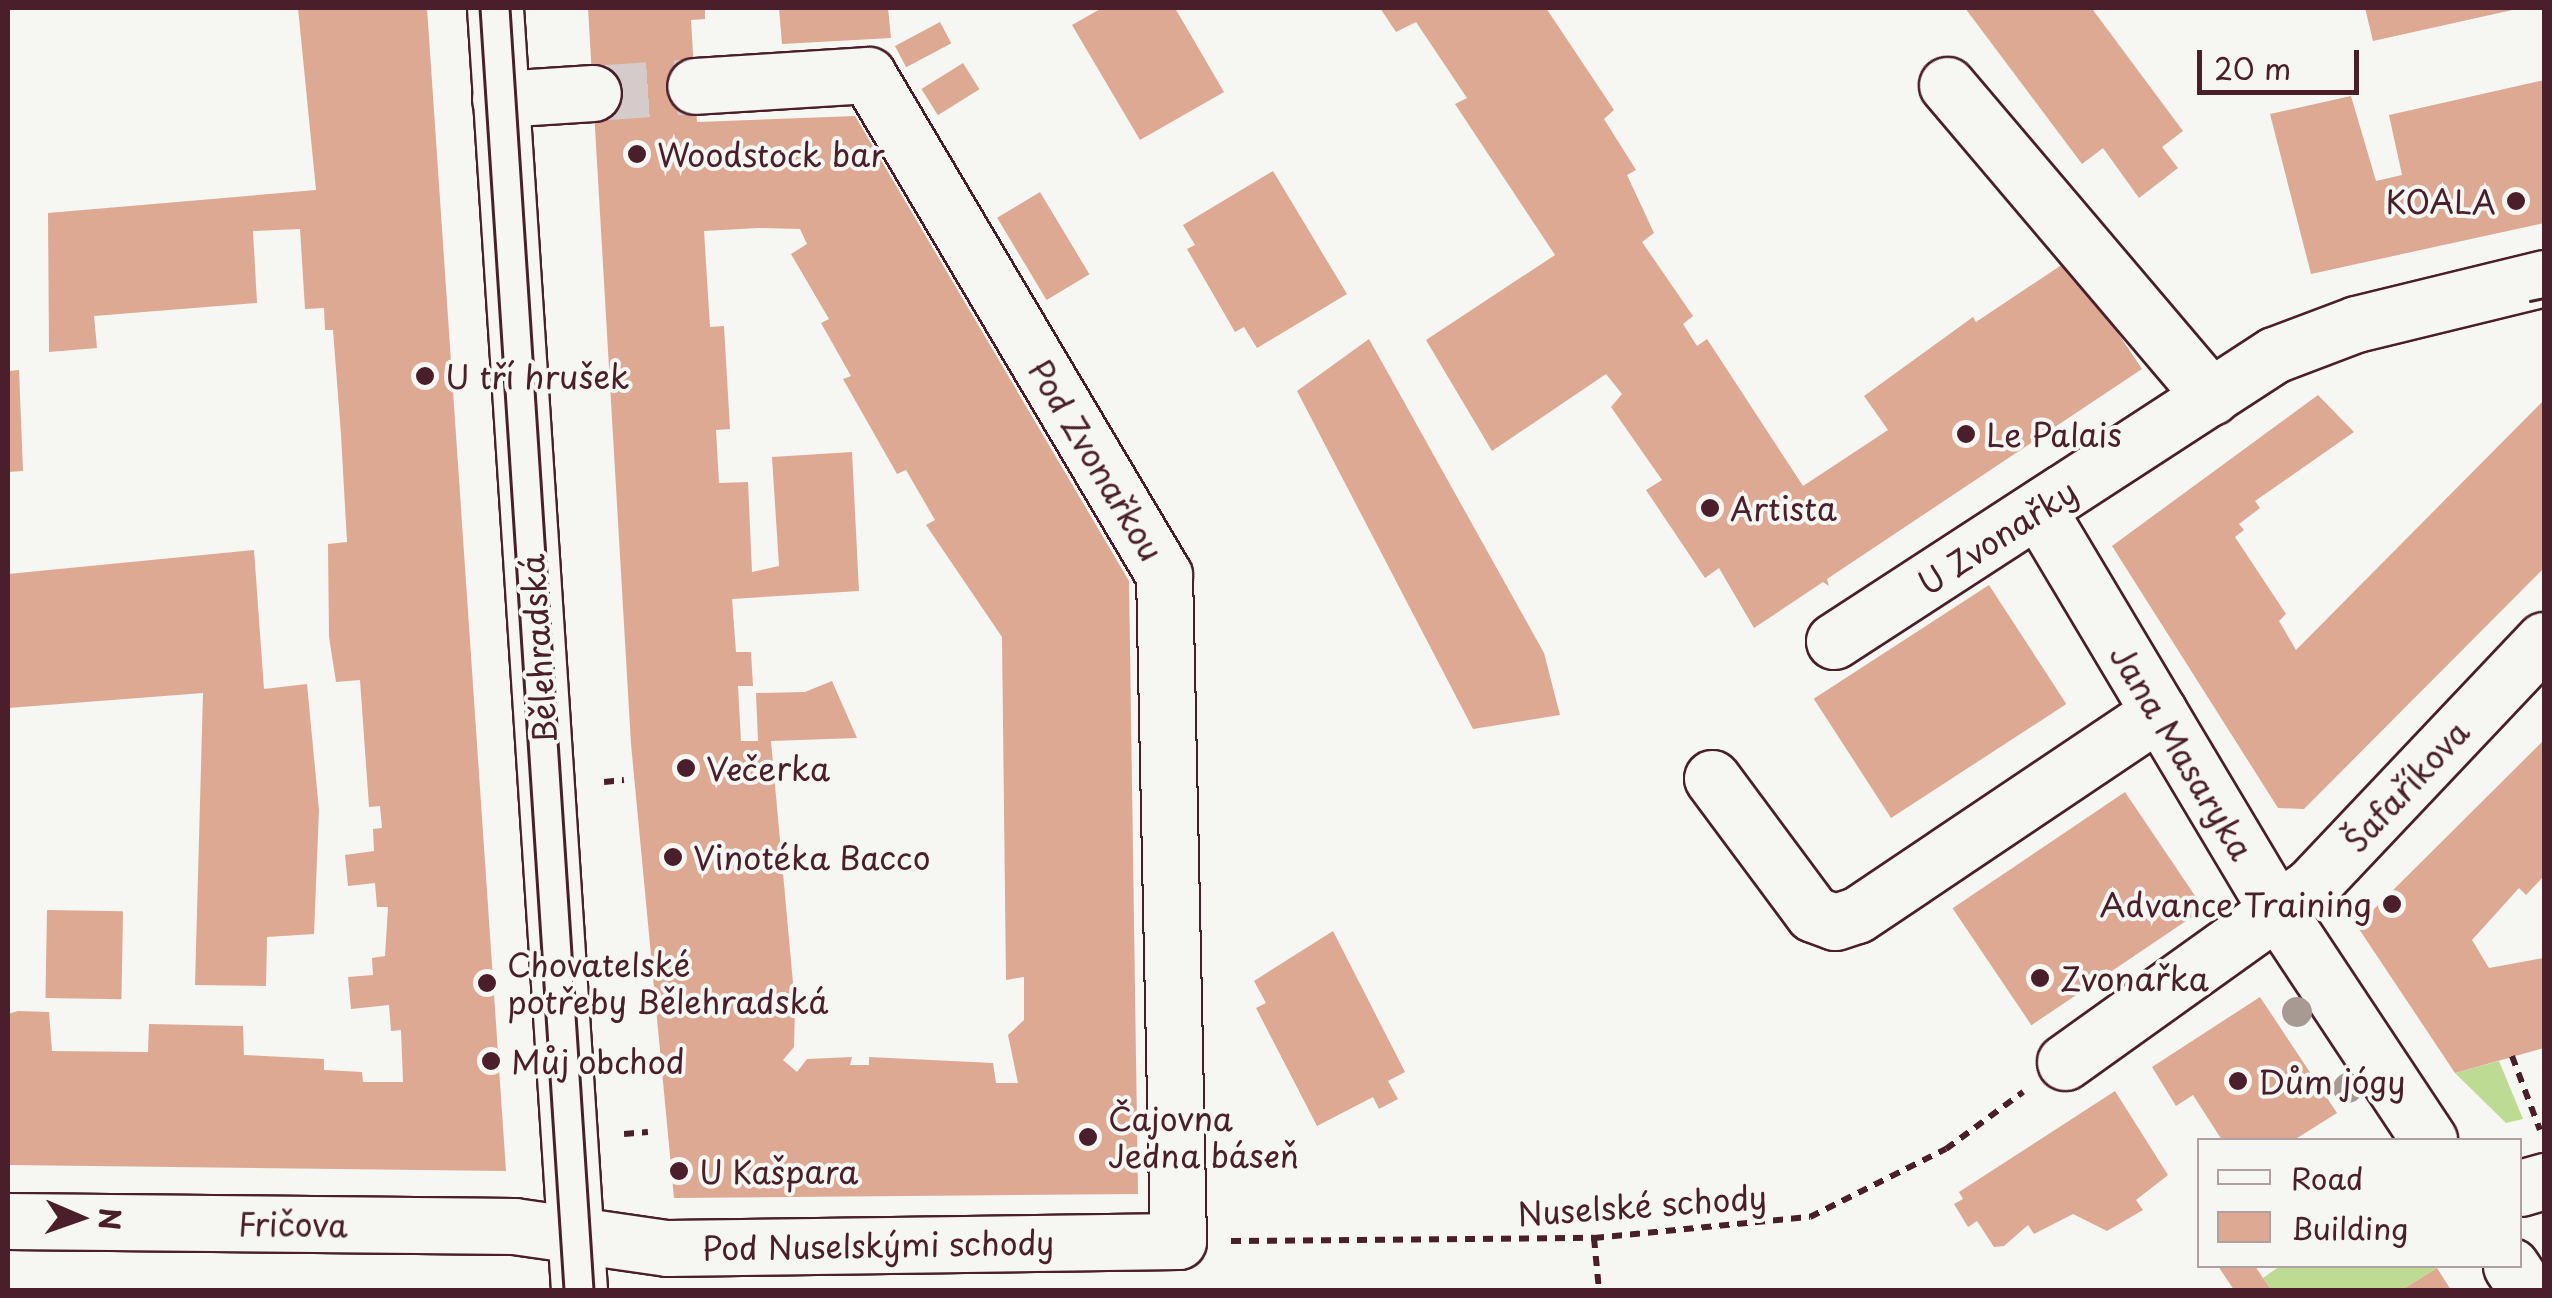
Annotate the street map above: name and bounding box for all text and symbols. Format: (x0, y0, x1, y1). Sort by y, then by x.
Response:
scale bar (2202, 30, 2364, 92)
text: 20 m (2214, 45, 2291, 90)
place label: Woodstock bar (657, 135, 885, 173)
marker: Woodstock bar (626, 143, 648, 165)
place label: KOALA (2385, 182, 2496, 220)
marker: KOALA (2505, 190, 2527, 212)
street label: Pod Zvonařkou (1020, 352, 1172, 568)
place label: U tří hrušek (445, 357, 631, 395)
marker: U tří hrušek (414, 365, 436, 387)
place label: Le Palais (1986, 415, 2122, 453)
marker: Le Palais (1955, 423, 1977, 445)
street label: U Zvonařky (1910, 471, 2084, 603)
place label: Artista (1730, 489, 1837, 527)
marker: Artista (1699, 497, 1721, 519)
street label: Bělehradská (512, 553, 564, 745)
street label: Jana Masaryka (2102, 637, 2262, 867)
street label: Šafaříkova (2335, 712, 2477, 860)
place label: Večerka (706, 749, 830, 787)
marker: Večerka (675, 757, 697, 779)
place label: Vinotéka Bacco (693, 838, 932, 876)
marker: Vinotéka Bacco (662, 846, 684, 868)
place label: Advance Training (2097, 885, 2372, 923)
marker: Advance Training (2381, 893, 2403, 915)
place label: Chovatelské potřeby Bělehradská (507, 946, 827, 1021)
place label: Zvonařka (2060, 959, 2209, 997)
marker: Zvonařka (2029, 967, 2051, 989)
marker: Chovatelské potřeby Bělehradská (476, 972, 498, 994)
place label: Můj obchod (511, 1042, 685, 1080)
marker: Můj obchod (480, 1050, 502, 1072)
place label: Dům jógy (2258, 1062, 2404, 1100)
marker: Dům jógy (2227, 1070, 2249, 1092)
place label: Čajovna Jedna báseň (1108, 1100, 1300, 1175)
marker: Čajovna Jedna báseň (1077, 1126, 1099, 1148)
legend (2197, 1138, 2522, 1268)
place label: U Kašpara (699, 1152, 861, 1190)
text: Road (2291, 1155, 2364, 1200)
marker: U Kašpara (668, 1160, 690, 1182)
north arrow (30, 1168, 130, 1268)
street label: Nuselské schody (1516, 1177, 1768, 1233)
street label: Fričova (238, 1204, 348, 1244)
text: Building (2291, 1205, 2408, 1250)
text: N (89, 1207, 132, 1231)
street label: Pod Nuselskými schody (702, 1223, 1054, 1267)

